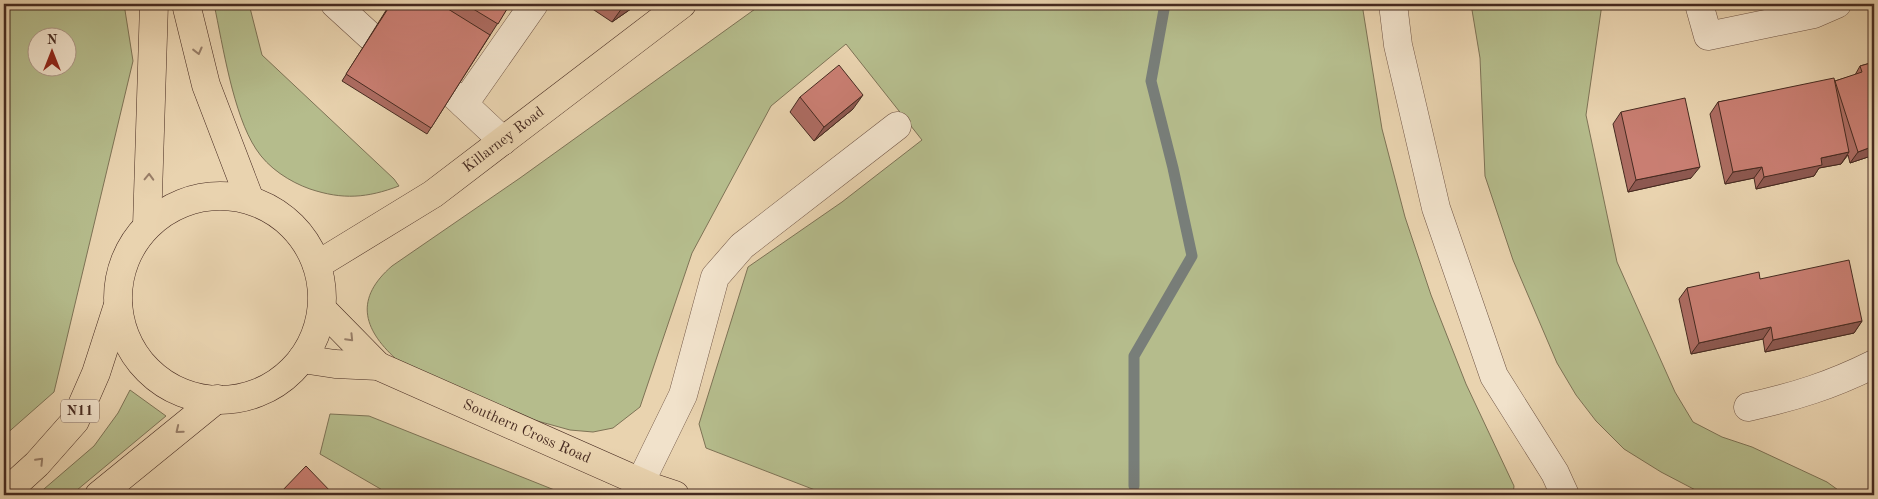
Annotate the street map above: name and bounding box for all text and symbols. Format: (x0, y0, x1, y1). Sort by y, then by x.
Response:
north arrow (28, 28, 78, 78)
text: N (47, 33, 58, 47)
one-way arrow (192, 47, 203, 55)
street label: Killarney Road (460, 104, 547, 176)
one-way arrow (144, 173, 155, 181)
one-way arrow (344, 332, 353, 341)
street label: Southern Cross Road (461, 397, 593, 467)
road number: N11 (61, 400, 99, 422)
one-way arrow (176, 425, 185, 434)
one-way arrow (34, 457, 43, 466)

